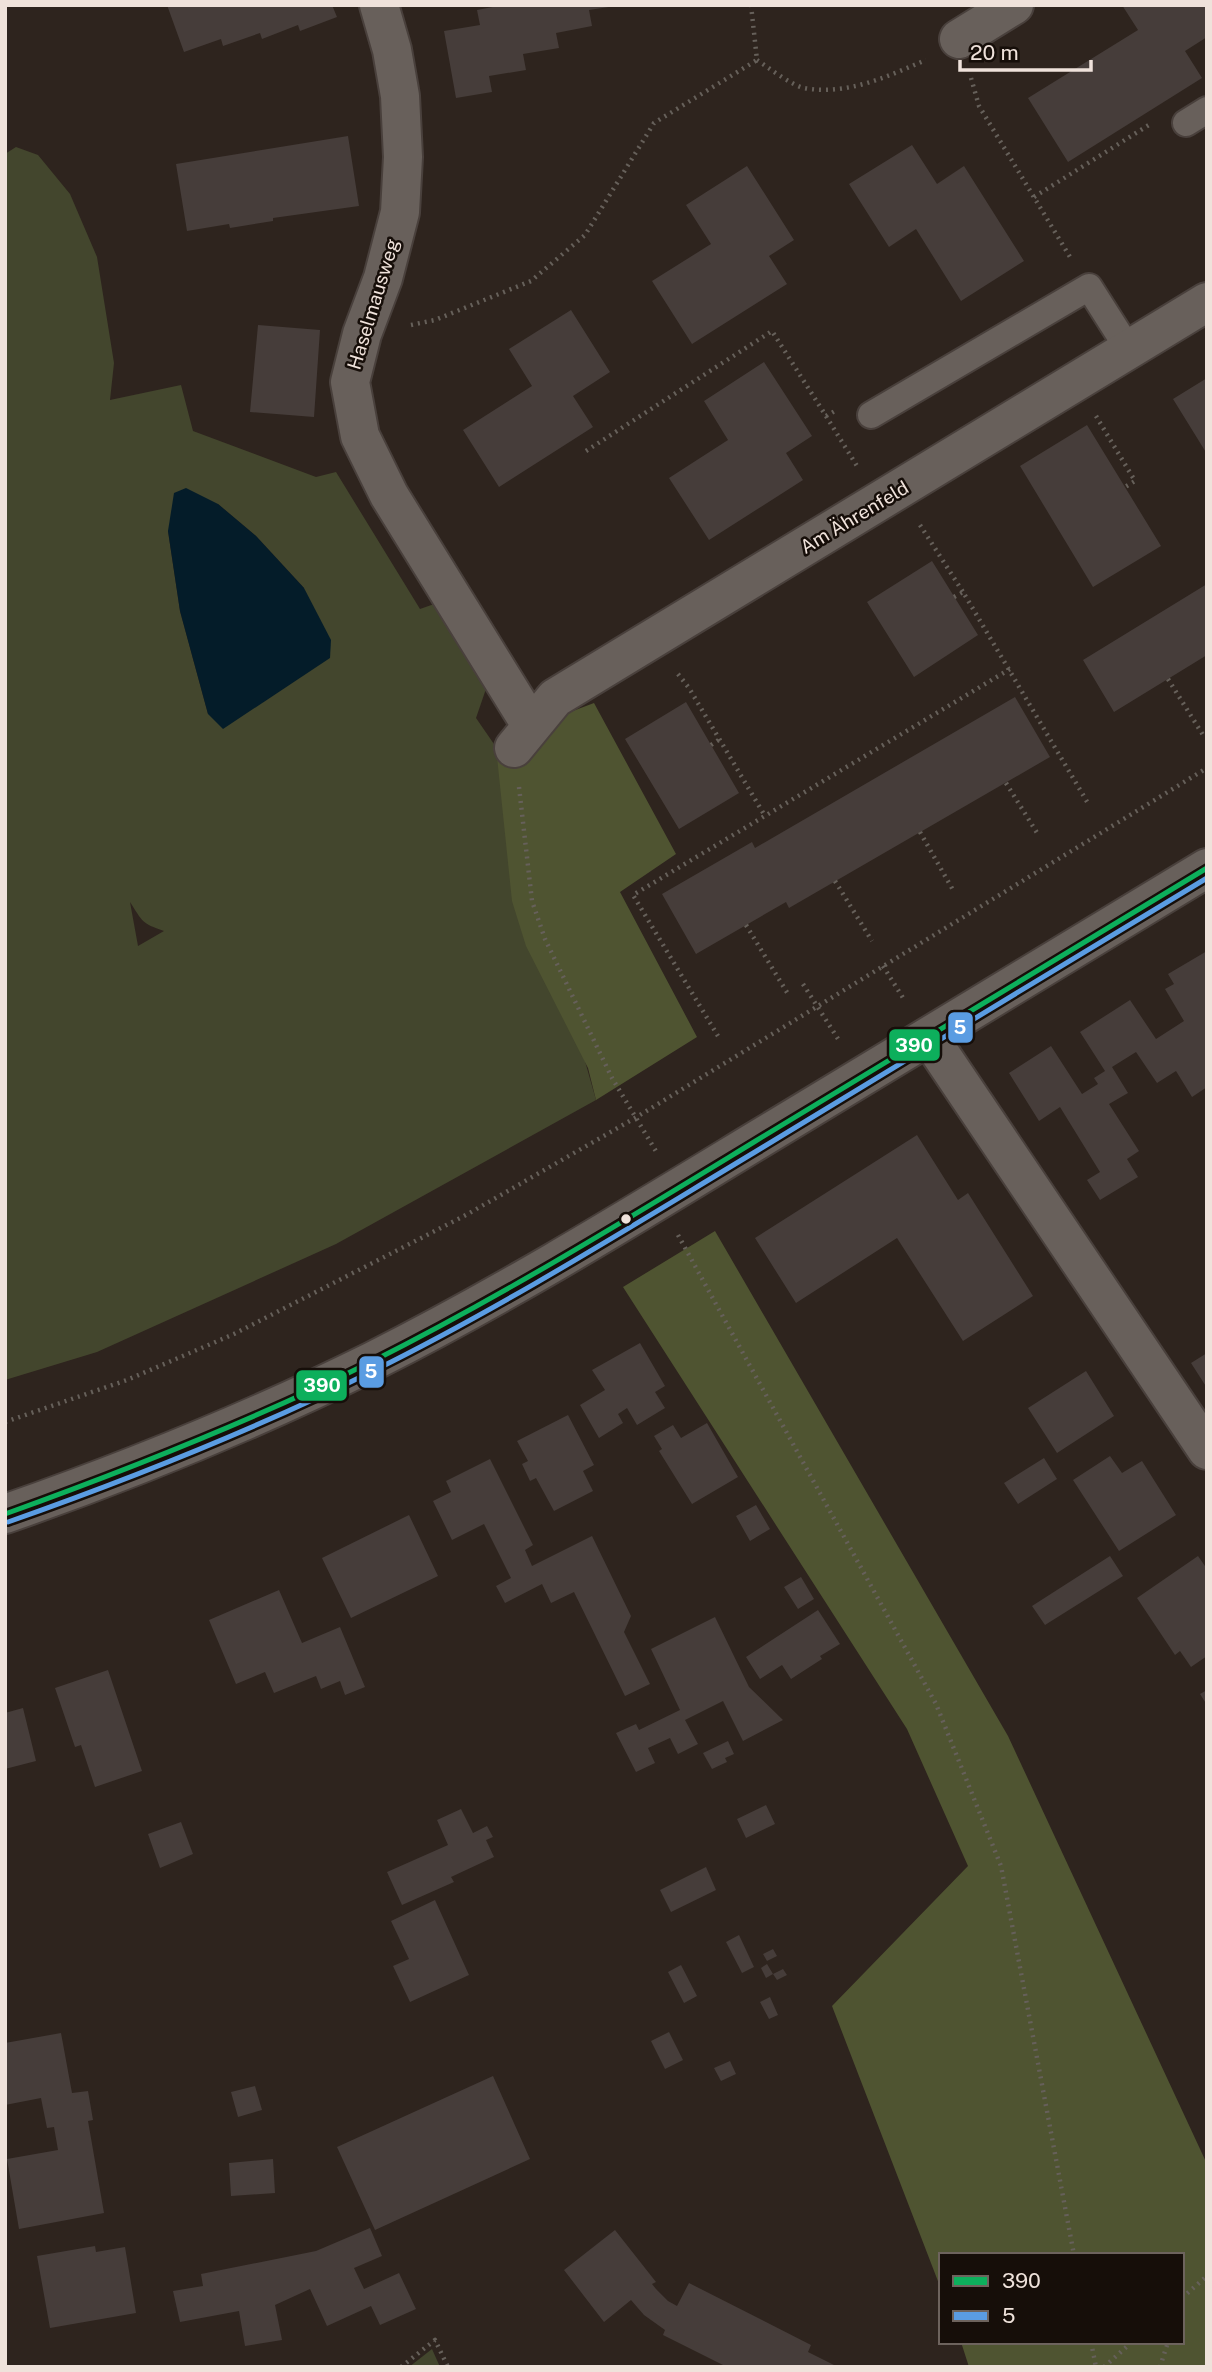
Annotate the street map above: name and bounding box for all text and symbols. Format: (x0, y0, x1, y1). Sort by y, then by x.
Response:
scale bar (960, 28, 1091, 72)
text: 20 m (970, 40, 1019, 65)
street label: Haselmausweg (343, 236, 403, 372)
street label: Am Ährenfeld (796, 476, 912, 558)
line badge: 5 (947, 1011, 974, 1044)
text: 5 (954, 1016, 966, 1038)
line badge: 390 (888, 1028, 941, 1062)
text: 390 (895, 1034, 933, 1056)
unlabelled marker (619, 1212, 633, 1226)
line badge: 5 (358, 1355, 385, 1389)
text: 5 (365, 1360, 377, 1382)
line badge: 390 (295, 1369, 348, 1402)
text: 390 (303, 1374, 341, 1396)
legend (939, 2253, 1184, 2344)
text: 390 (1002, 2268, 1041, 2293)
text: 5 (1002, 2303, 1015, 2328)

